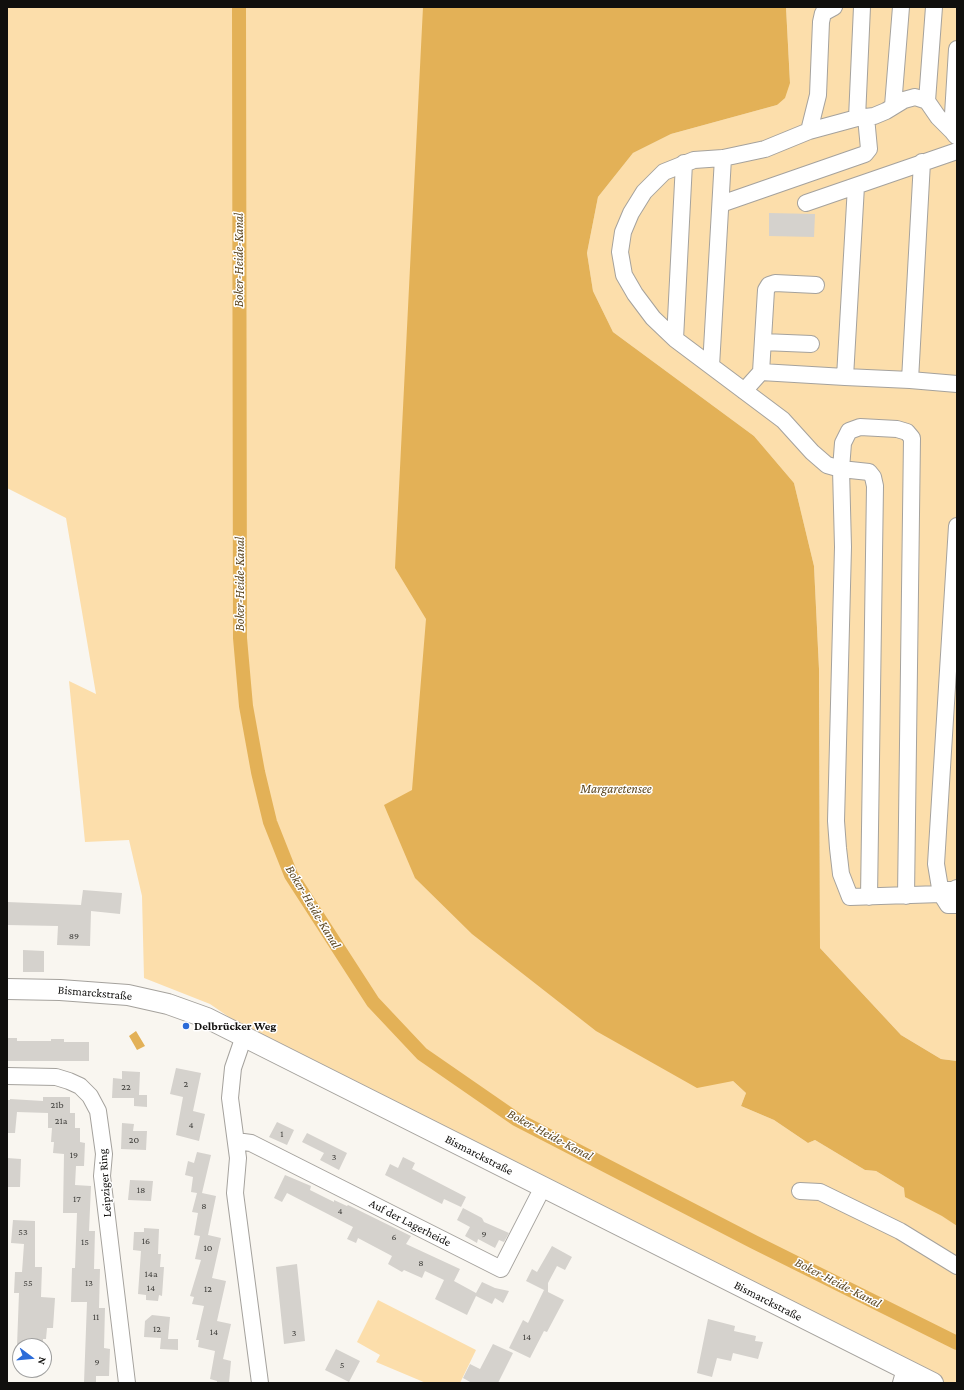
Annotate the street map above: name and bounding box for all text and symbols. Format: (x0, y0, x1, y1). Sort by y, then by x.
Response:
water label: Boker-Heide-Kanal (231, 213, 247, 307)
water label: Boker-Heide-Kanal (232, 537, 248, 631)
water label: Margaretensee (580, 781, 652, 797)
water label: Boker-Heide-Kanal (282, 862, 344, 952)
house number: 89 (69, 930, 79, 942)
street label: Bismarckstraße (57, 983, 133, 1003)
place label: Delbrücker Weg (194, 1019, 276, 1033)
marker: Delbrücker Weg (181, 1021, 191, 1031)
house number: 2 (184, 1078, 188, 1090)
house number: 22 (121, 1081, 131, 1093)
house number: 21b (50, 1099, 64, 1111)
water label: Boker-Heide-Kanal (505, 1106, 595, 1164)
house number: 21a (55, 1115, 67, 1127)
house number: 4 (188, 1119, 194, 1131)
house number: 1 (280, 1128, 284, 1140)
street label: Bismarckstraße (443, 1132, 515, 1178)
house number: 20 (129, 1134, 139, 1146)
street label: Leipziger Ring (95, 1148, 115, 1218)
house number: 19 (70, 1149, 78, 1161)
house number: 3 (332, 1151, 336, 1163)
house number: 18 (137, 1184, 145, 1196)
house number: 17 (73, 1193, 81, 1205)
street label: Auf der Lagerheide (367, 1196, 453, 1250)
house number: 8 (201, 1200, 207, 1212)
house number: 4 (337, 1205, 343, 1217)
house number: 53 (18, 1226, 28, 1238)
house number: 9 (481, 1228, 487, 1240)
house number: 6 (391, 1231, 397, 1243)
house number: 16 (142, 1235, 150, 1247)
house number: 15 (81, 1236, 89, 1248)
house number: 10 (204, 1242, 212, 1254)
water label: Boker-Heide-Kanal (792, 1255, 884, 1311)
house number: 8 (418, 1257, 424, 1269)
house number: 14a (144, 1268, 158, 1280)
house number: 55 (23, 1277, 33, 1289)
house number: 13 (85, 1277, 93, 1289)
street label: Bismarckstraße (732, 1278, 804, 1324)
house number: 14 (147, 1282, 155, 1294)
house number: 12 (204, 1283, 212, 1295)
house number: 11 (93, 1311, 99, 1323)
house number: 12 (153, 1323, 161, 1335)
house number: 14 (210, 1326, 218, 1338)
house number: 3 (292, 1327, 296, 1339)
house number: 14 (523, 1331, 531, 1343)
north arrow (12, 1338, 52, 1378)
text: N (36, 1356, 49, 1366)
house number: 9 (94, 1356, 100, 1368)
house number: 5 (340, 1359, 344, 1371)

